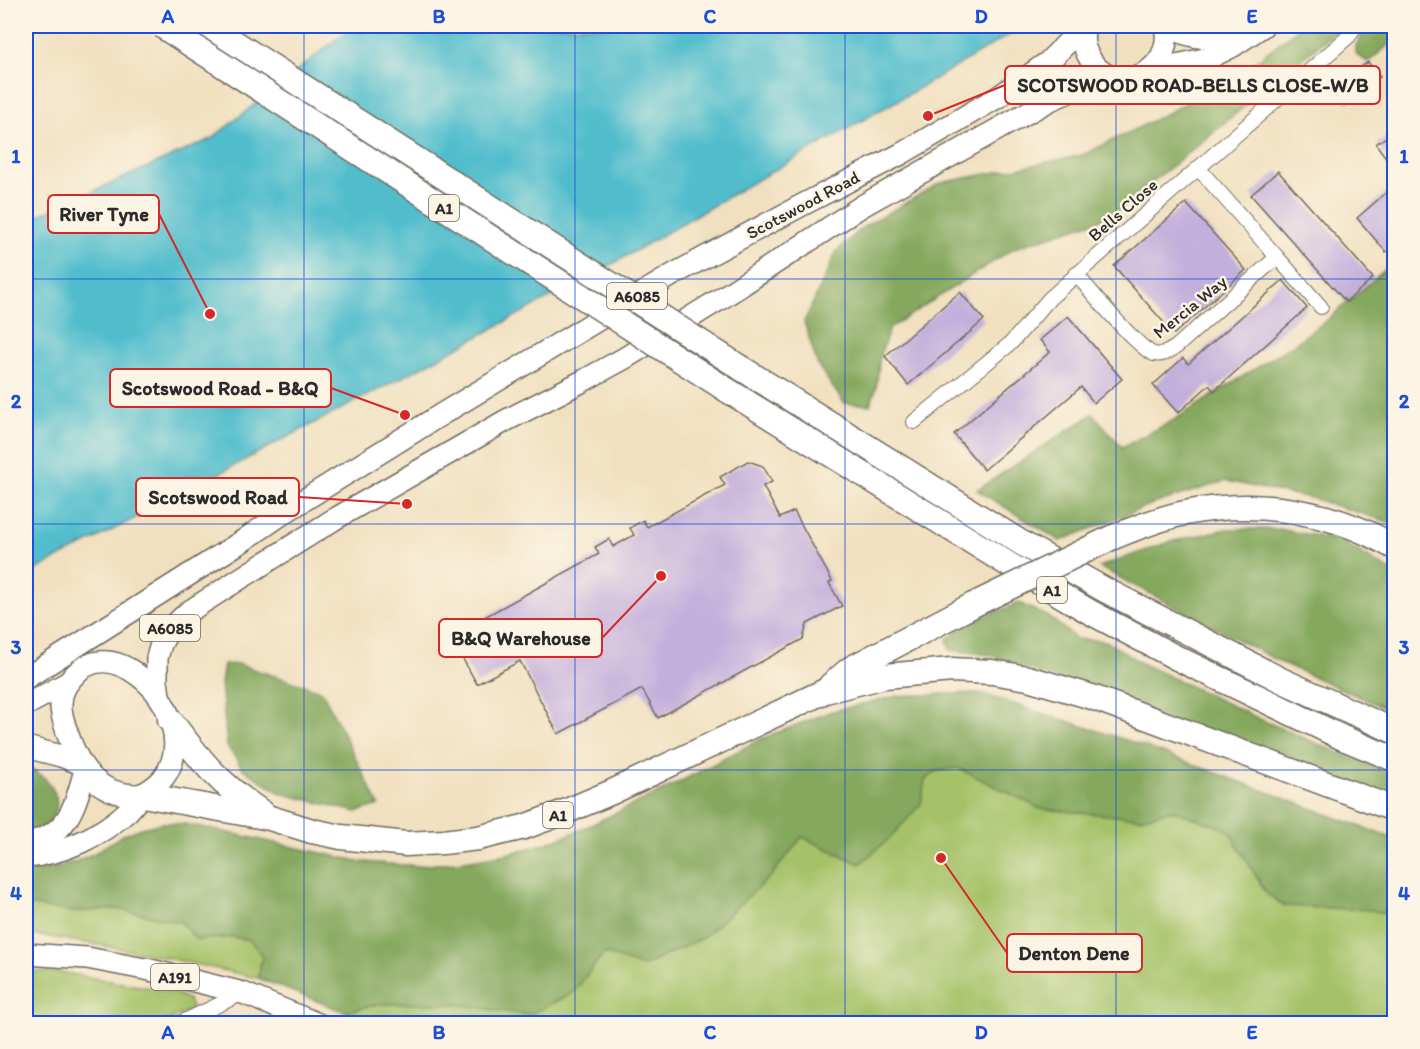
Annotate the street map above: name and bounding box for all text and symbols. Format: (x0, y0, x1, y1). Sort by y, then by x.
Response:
text: A (161, 4, 175, 28)
text: B (433, 4, 446, 28)
text: C (704, 4, 717, 28)
text: D (974, 4, 988, 28)
text: E (1246, 4, 1258, 28)
callout: SCOTSWOOD ROAD-BELLS CLOSE-W/B (1005, 66, 1380, 104)
text: SCOTSWOOD ROAD-BELLS CLOSE-W/B (1017, 73, 1369, 97)
text: 1 (11, 144, 21, 168)
text: 1 (1399, 144, 1409, 168)
street label: Scotswood Road (742, 166, 864, 244)
street label: Bells Close (1084, 174, 1162, 246)
callout: River Tyne (48, 195, 159, 233)
road number: A1 (429, 195, 459, 221)
text: River Tyne (59, 202, 149, 227)
street label: Mercia Way (1149, 270, 1232, 343)
road number: A6085 (607, 283, 667, 309)
callout: Scotswood Road - B&Q (110, 369, 331, 407)
text: Scotswood Road - B&Q (122, 376, 318, 400)
text: 2 (11, 389, 22, 413)
text: 2 (1399, 389, 1410, 413)
callout: Scotswood Road (136, 478, 299, 516)
text: Scotswood Road (148, 485, 288, 509)
road number: A1 (1037, 577, 1067, 603)
road number: A6085 (140, 615, 200, 641)
callout: B&Q Warehouse (439, 619, 602, 657)
text: B&Q Warehouse (451, 626, 591, 650)
text: 3 (11, 635, 22, 659)
text: 3 (1399, 635, 1410, 659)
road number: A1 (543, 802, 573, 828)
text: 4 (10, 881, 22, 905)
text: 4 (1398, 881, 1410, 905)
callout: Denton Dene (1007, 934, 1142, 972)
text: Denton Dene (1018, 941, 1130, 965)
road number: A191 (151, 964, 199, 990)
text: A (161, 1020, 175, 1044)
text: B (433, 1020, 446, 1044)
text: C (704, 1020, 717, 1044)
text: D (974, 1020, 988, 1044)
text: E (1246, 1020, 1258, 1044)

